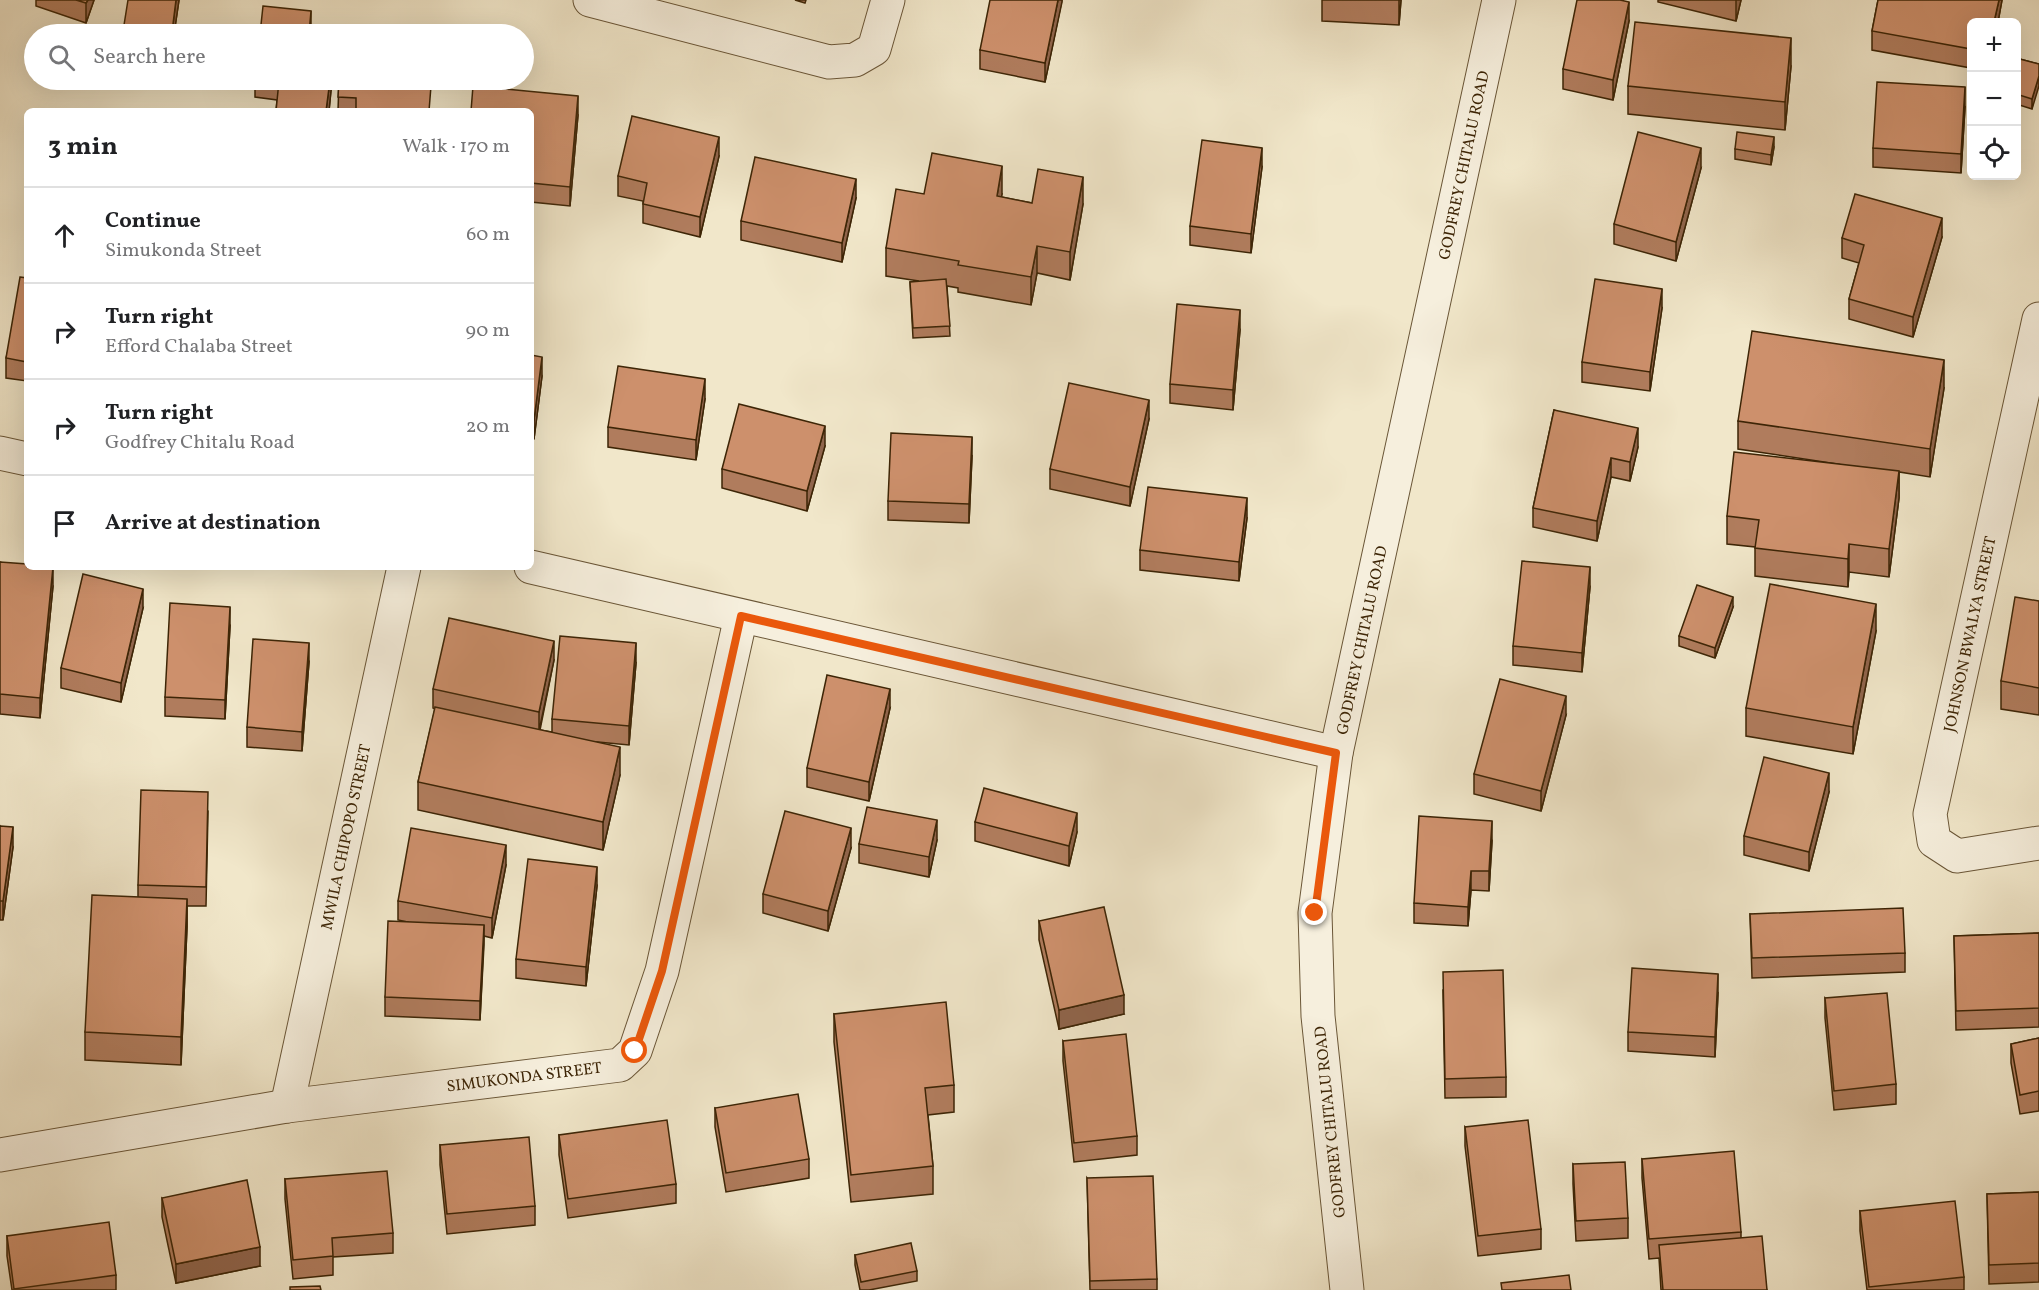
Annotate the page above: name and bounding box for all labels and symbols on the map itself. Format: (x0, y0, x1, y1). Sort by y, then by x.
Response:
street label: GODFREY CHITALU ROAD (1434, 69, 1496, 262)
street label: JOHNSON BWALYA STREET (1939, 534, 2002, 734)
street label: GODFREY CHITALU ROAD (1332, 544, 1394, 737)
street label: MWILA CHIPOPO STREET (317, 743, 377, 932)
route end (1301, 899, 1327, 925)
street label: GODFREY CHITALU ROAD (1310, 1025, 1352, 1219)
route start (621, 1037, 647, 1063)
street label: SIMUKONDA STREET (445, 1058, 603, 1098)

